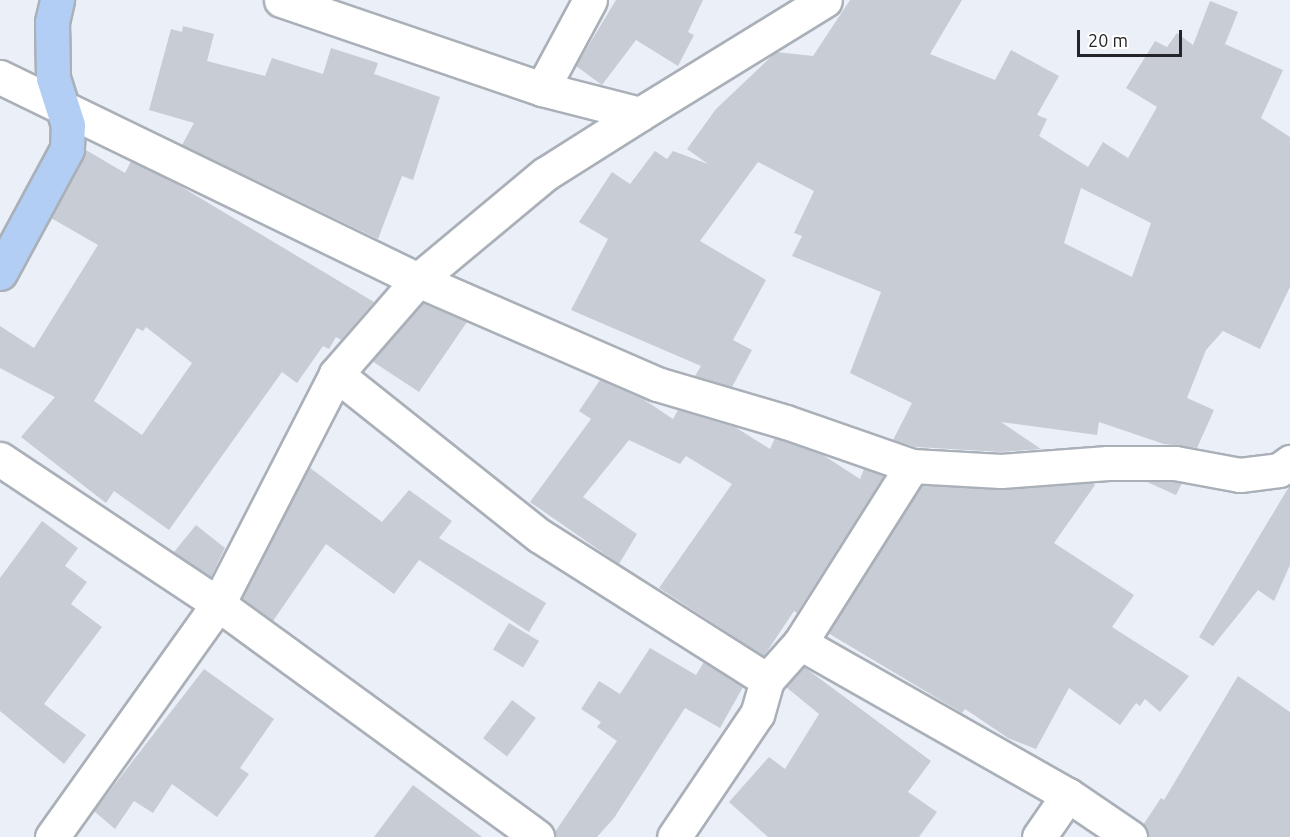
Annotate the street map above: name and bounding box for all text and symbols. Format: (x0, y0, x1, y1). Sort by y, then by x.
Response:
scale bar (1080, 18, 1185, 56)
text: 20 m (1088, 30, 1128, 50)

